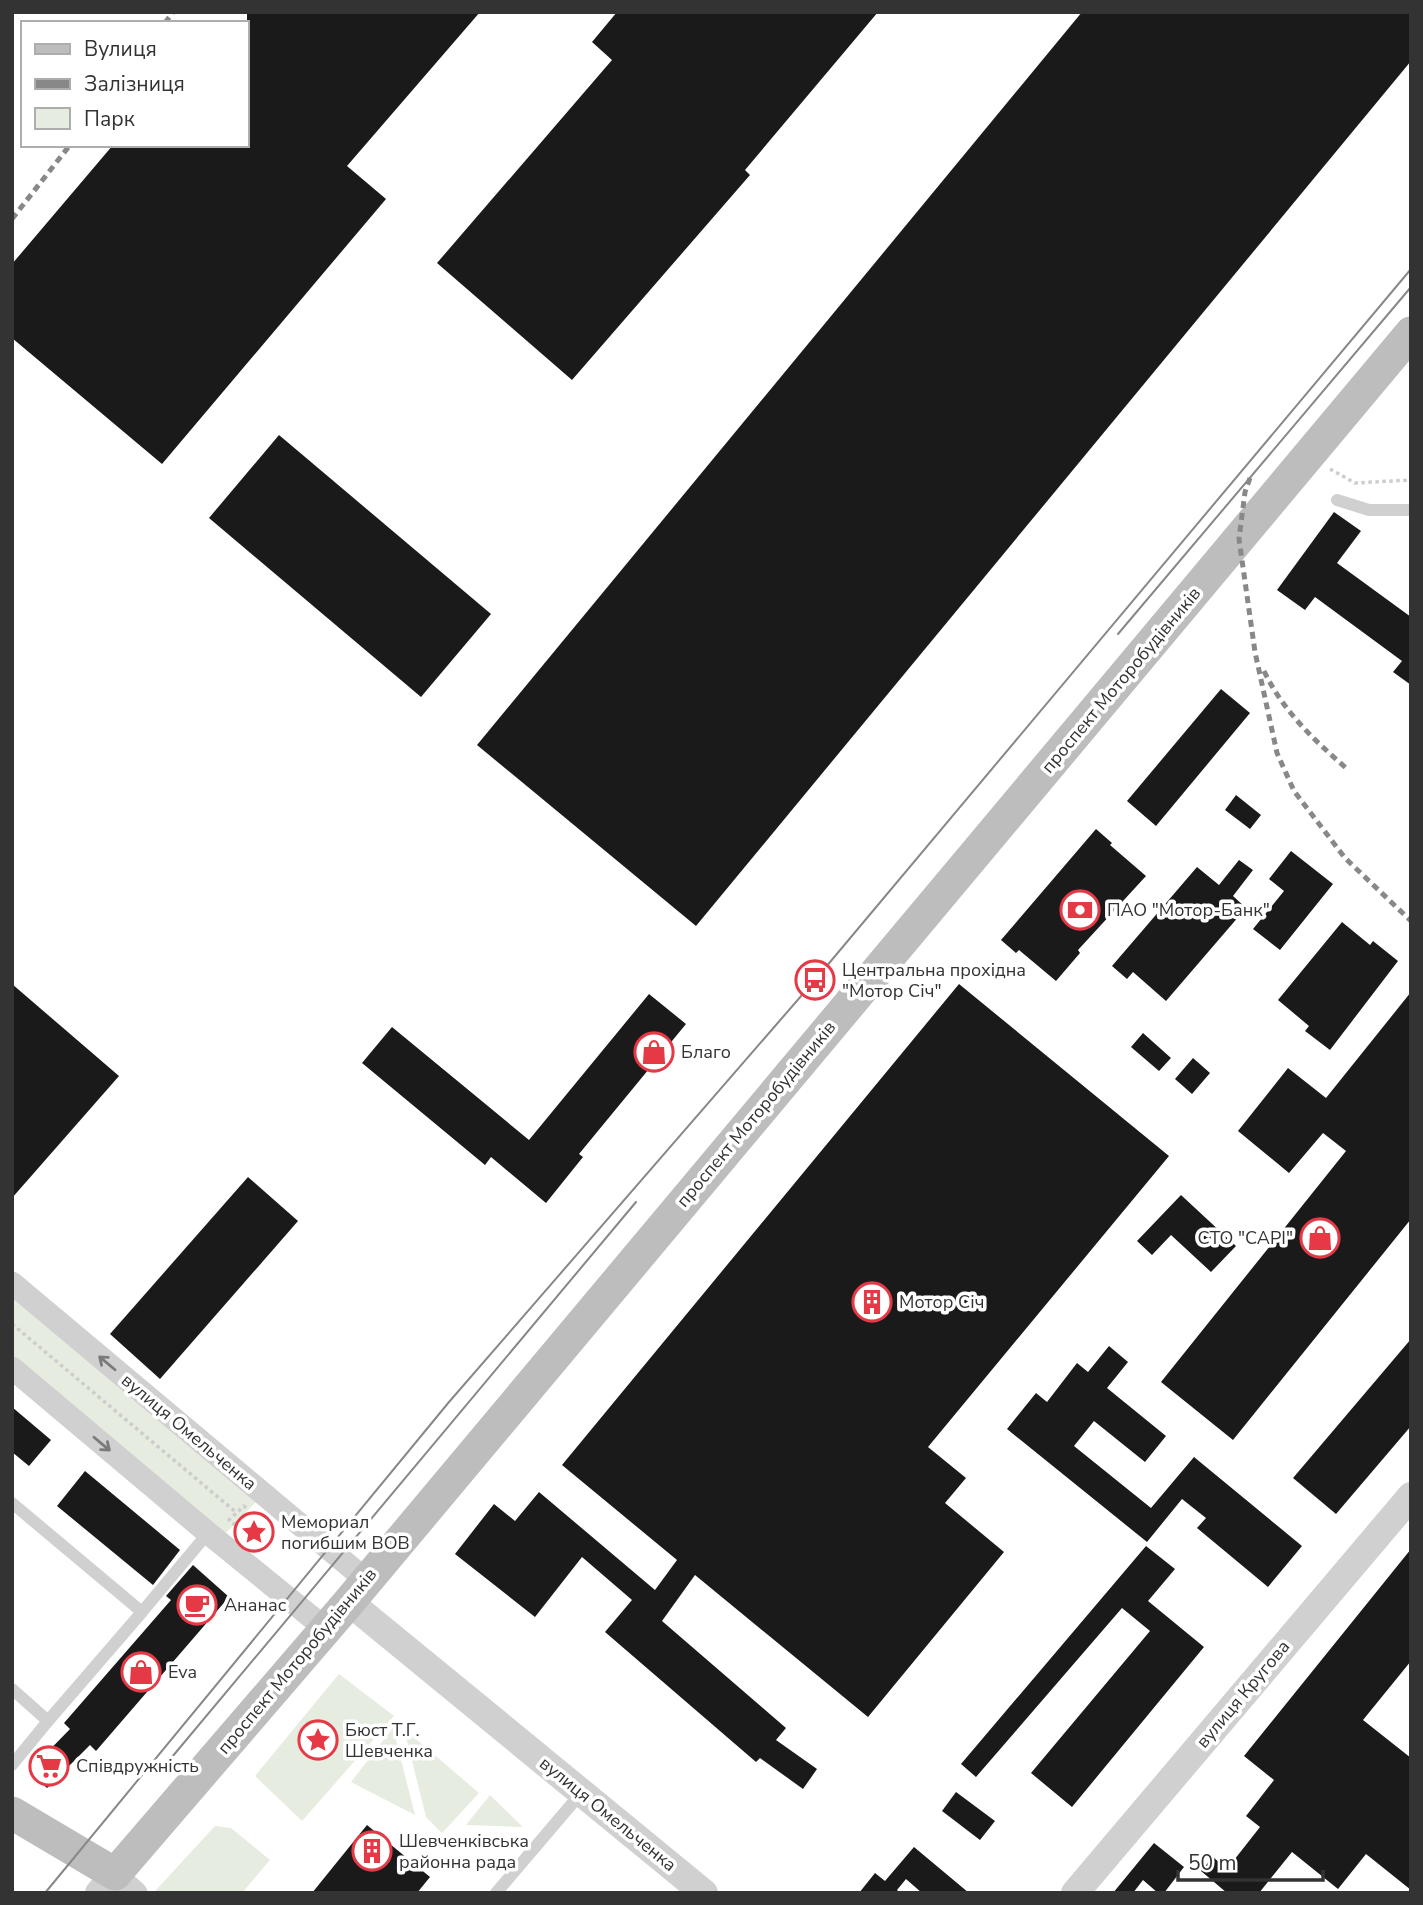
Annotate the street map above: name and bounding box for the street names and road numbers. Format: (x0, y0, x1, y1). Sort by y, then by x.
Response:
street label: проспект Моторобудівників (1036, 582, 1206, 778)
street label: проспект Моторобудівників (671, 1016, 841, 1212)
street label: вулиця Омельченка (116, 1368, 262, 1496)
street label: проспект Моторобудівників (212, 1563, 382, 1759)
street label: вулиця Кругова (1191, 1635, 1295, 1753)
street label: вулиця Омельченка (535, 1751, 681, 1877)

